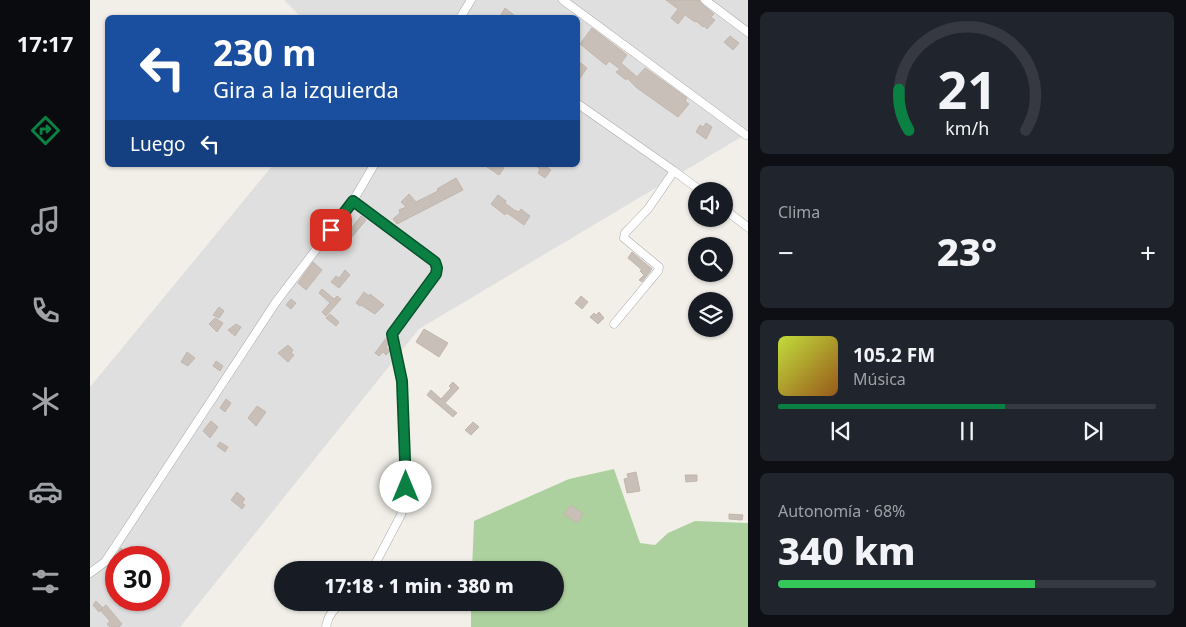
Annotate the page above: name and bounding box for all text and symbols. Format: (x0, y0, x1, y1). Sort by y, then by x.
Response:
text: 17:17 (17, 28, 73, 58)
text: 230 m (213, 29, 316, 76)
icon: left (130, 35, 195, 100)
text: 21 (937, 53, 997, 124)
text: Gira a la izquierda (213, 74, 399, 104)
icon: directions (28, 113, 63, 148)
text: km/h (945, 116, 989, 140)
icon: left (196, 130, 224, 158)
text: Luego (130, 131, 186, 157)
map controls (688, 182, 733, 337)
button: sound (688, 182, 733, 227)
text: Clima (778, 201, 820, 223)
icon: music (28, 203, 63, 238)
pin (310, 209, 352, 251)
icon: arrive (317, 216, 345, 244)
text: 23° (937, 225, 997, 277)
text: − (778, 233, 794, 271)
text: + (1140, 233, 1156, 271)
button: search (688, 237, 733, 282)
button: layers (688, 292, 733, 337)
icon: phone (28, 293, 63, 328)
text: 105.2 FM (853, 342, 935, 368)
text: Música (853, 368, 906, 390)
icon: climate (28, 384, 63, 419)
icon: previous (827, 417, 855, 445)
icon: pause (953, 417, 981, 445)
icon: next (1079, 417, 1107, 445)
position arrow (379, 460, 431, 512)
icon: car (28, 474, 63, 509)
text: Autonomía · 68% (778, 500, 905, 522)
text: 340 km (778, 524, 916, 576)
speed limit sign: 30 (105, 546, 170, 611)
icon: filters (28, 564, 63, 599)
text: 17:18 · 1 min · 380 m (324, 573, 514, 599)

